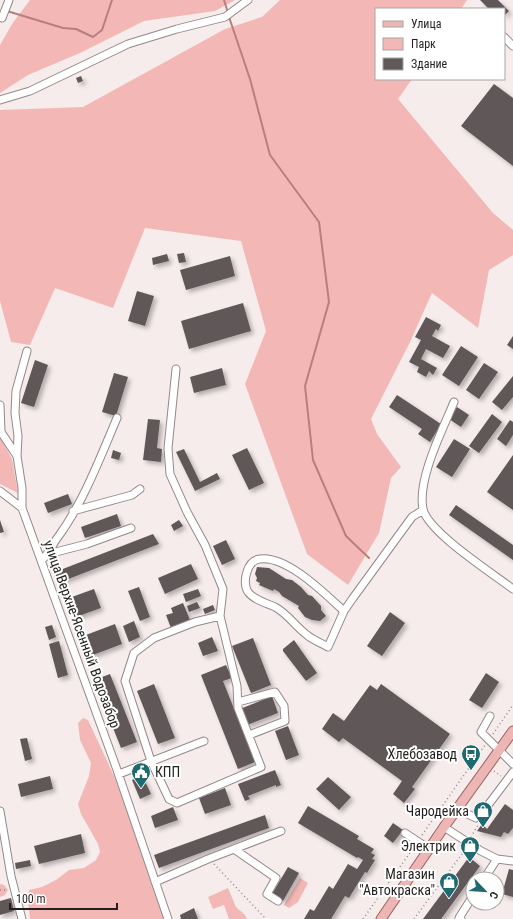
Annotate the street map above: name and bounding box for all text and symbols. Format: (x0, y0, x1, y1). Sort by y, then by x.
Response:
legend (375, 8, 505, 80)
text: Улица (411, 17, 442, 31)
text: Парк (411, 37, 436, 51)
text: Здание (411, 57, 448, 71)
street label: улица Верхне-Ясенный Водозабор (40, 538, 124, 730)
bus stop icon: Хлебозавод (460, 743, 482, 771)
place label: Хлебозавод (388, 746, 457, 762)
public building icon: КПП (130, 761, 152, 789)
place label: КПП (155, 764, 180, 780)
shop icon: Чародейка (472, 800, 494, 828)
place label: Чародейка (406, 803, 469, 819)
shop icon: Электрик (459, 835, 481, 863)
place label: Электрик (401, 838, 456, 854)
place label: Магазин "Автокраска" (359, 866, 435, 898)
shop icon: Магазин "Автокраска" (438, 871, 460, 899)
north arrow (465, 871, 505, 911)
scale bar (10, 885, 117, 911)
text: С (486, 889, 501, 901)
text: 100 m (16, 892, 46, 906)

